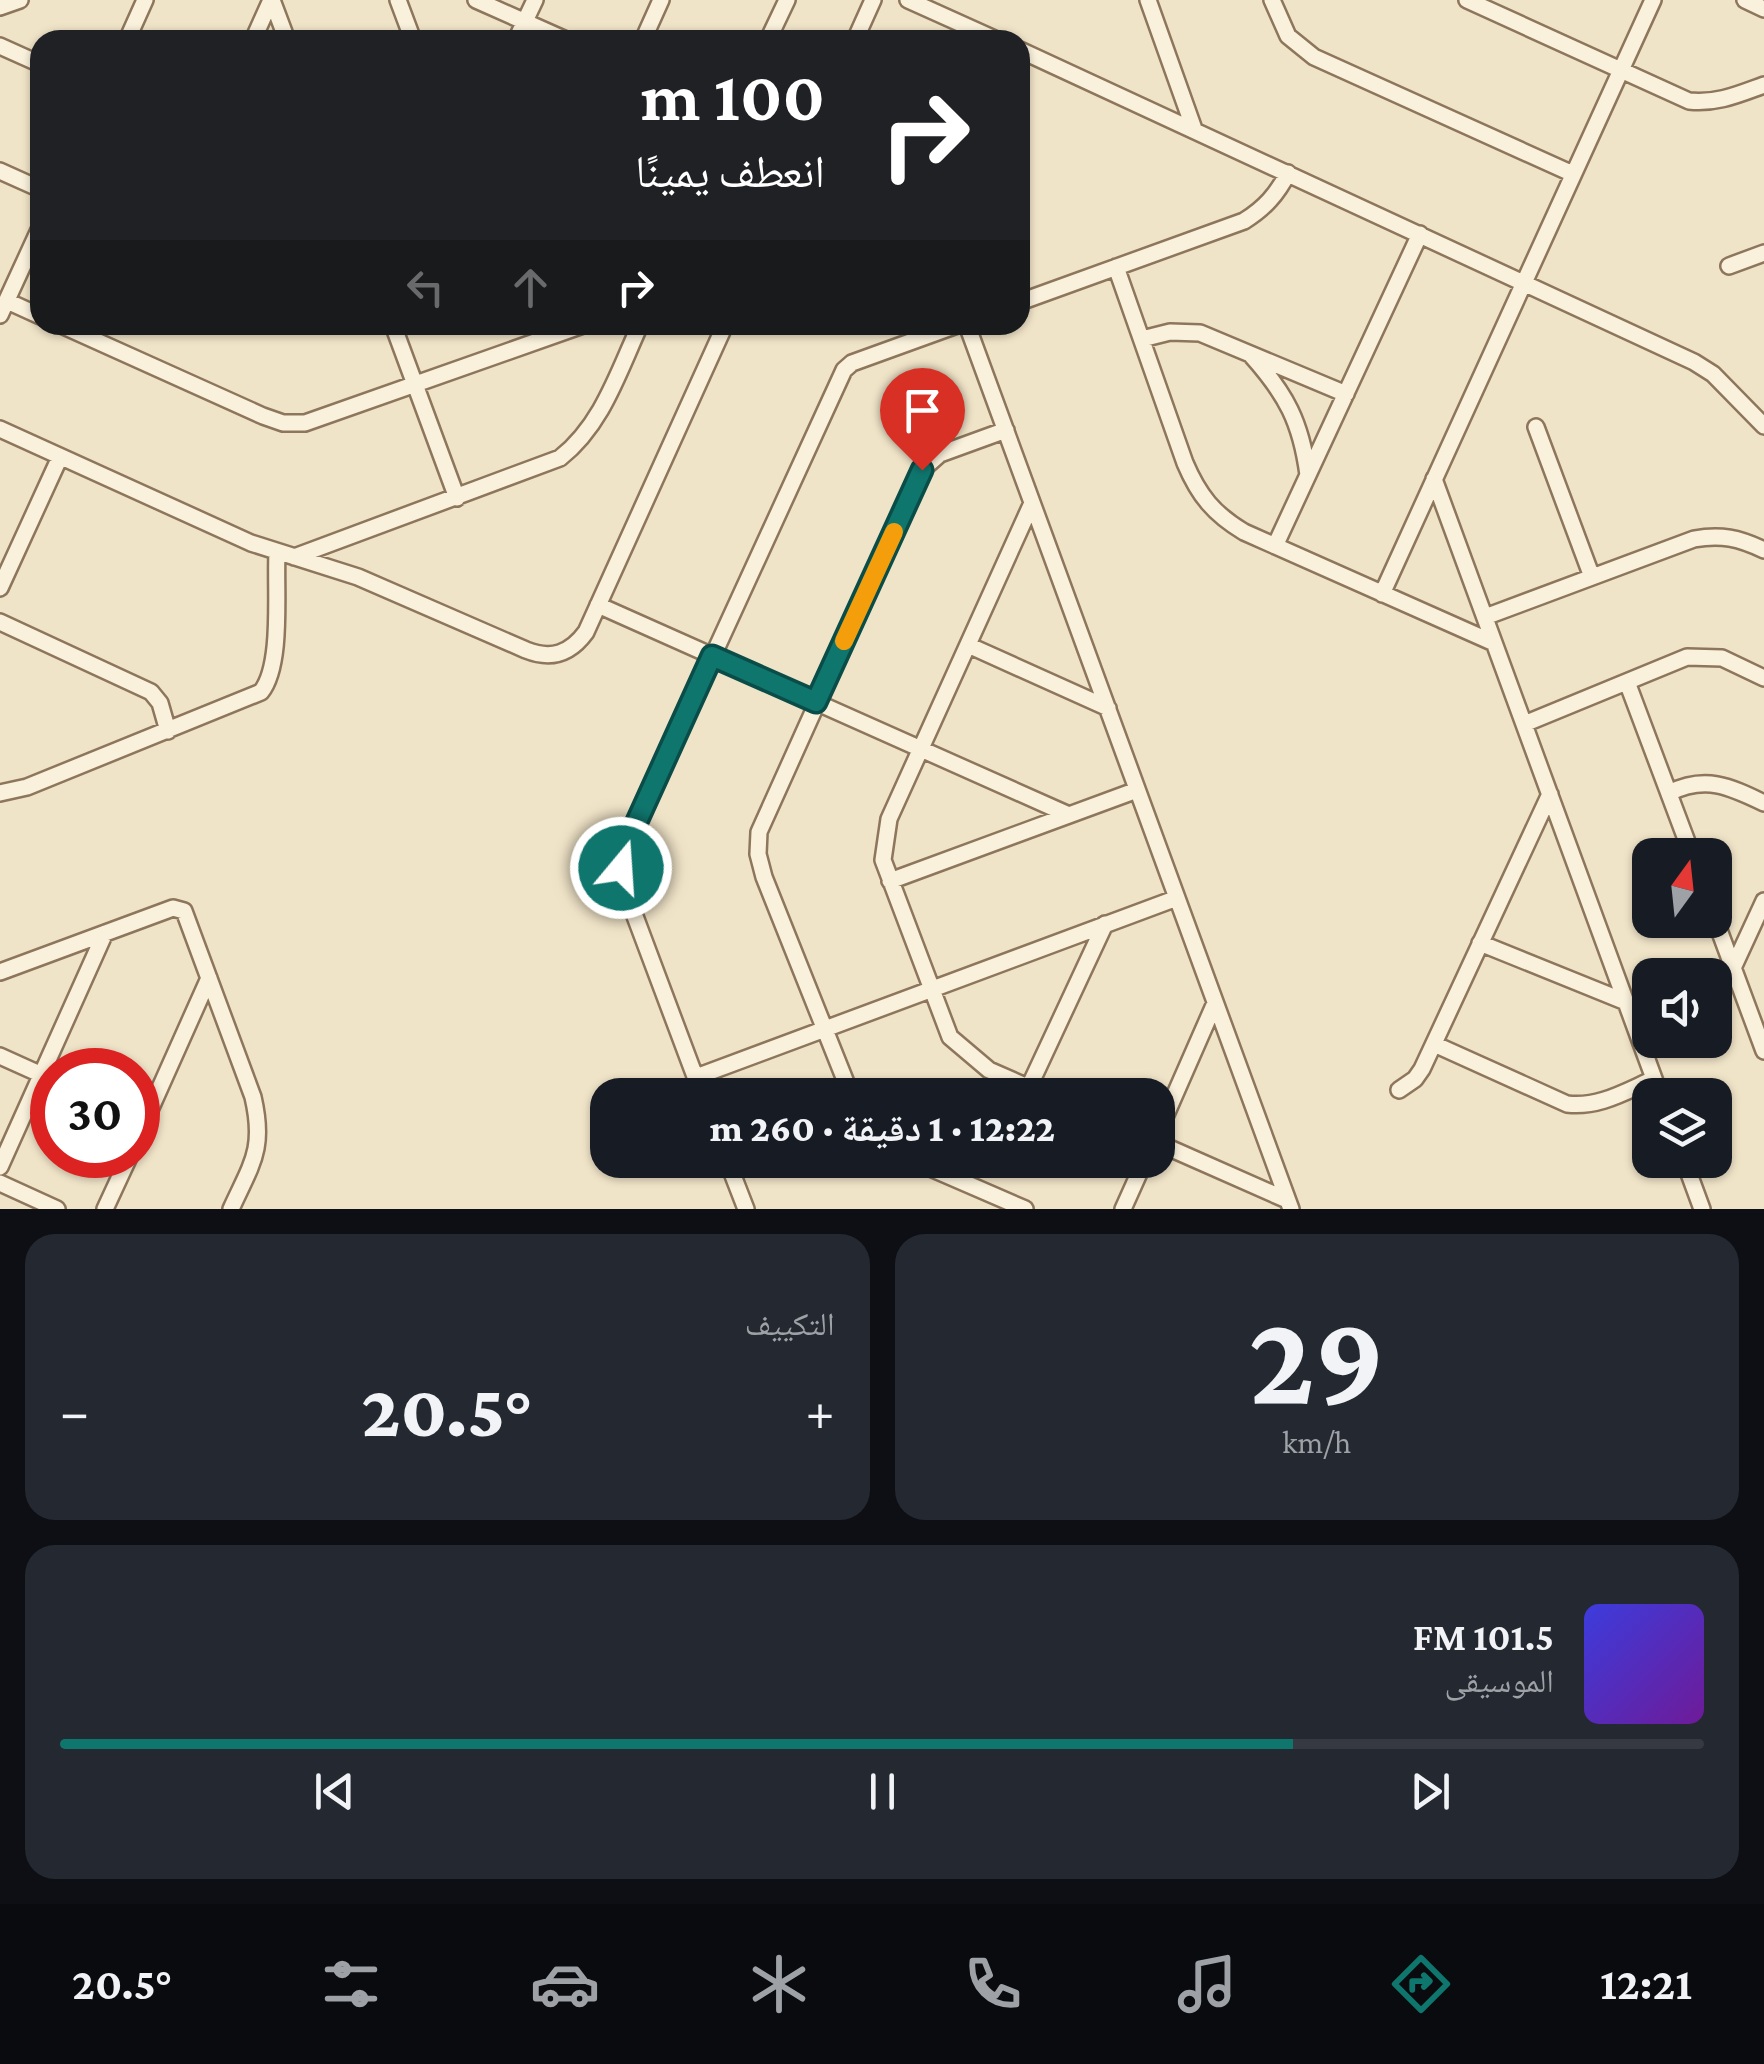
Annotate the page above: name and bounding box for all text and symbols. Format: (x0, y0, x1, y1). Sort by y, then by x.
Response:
text: 100 m (641, 57, 825, 135)
icon: right (860, 70, 990, 200)
text: انعطف يمينًا (635, 147, 825, 197)
icon: left (398, 260, 453, 315)
icon: ahead (503, 260, 558, 315)
icon: right (608, 260, 663, 315)
pin (880, 368, 965, 471)
icon: arrive (895, 383, 950, 438)
position arrow (569, 816, 673, 920)
north arrow (1632, 838, 1732, 938)
map controls (1632, 838, 1732, 1178)
button: sound (1632, 958, 1732, 1058)
speed limit sign: 30 (30, 1048, 160, 1178)
button: layers (1632, 1078, 1732, 1178)
text: 12:22 · 1 دقيقة · 260 m (710, 1107, 1055, 1149)
text: 29 (1248, 1286, 1385, 1431)
text: التكييف (745, 1306, 835, 1342)
text: 20.5° (361, 1369, 533, 1452)
text: − (60, 1381, 89, 1442)
text: + (805, 1381, 834, 1442)
text: km/h (1282, 1424, 1351, 1460)
text: 101.5 FM (1413, 1616, 1554, 1658)
text: الموسيقى (1444, 1663, 1554, 1699)
icon: previous (307, 1764, 362, 1819)
icon: pause (855, 1764, 910, 1819)
icon: next (1403, 1764, 1458, 1819)
icon: filters (316, 1949, 386, 2019)
icon: car (530, 1949, 600, 2019)
icon: climate (744, 1949, 814, 2019)
icon: phone (958, 1949, 1028, 2019)
icon: music (1172, 1949, 1242, 2019)
icon: directions (1386, 1949, 1456, 2019)
text: 20.5° (72, 1959, 172, 2009)
text: 12:21 (1600, 1959, 1692, 2009)

